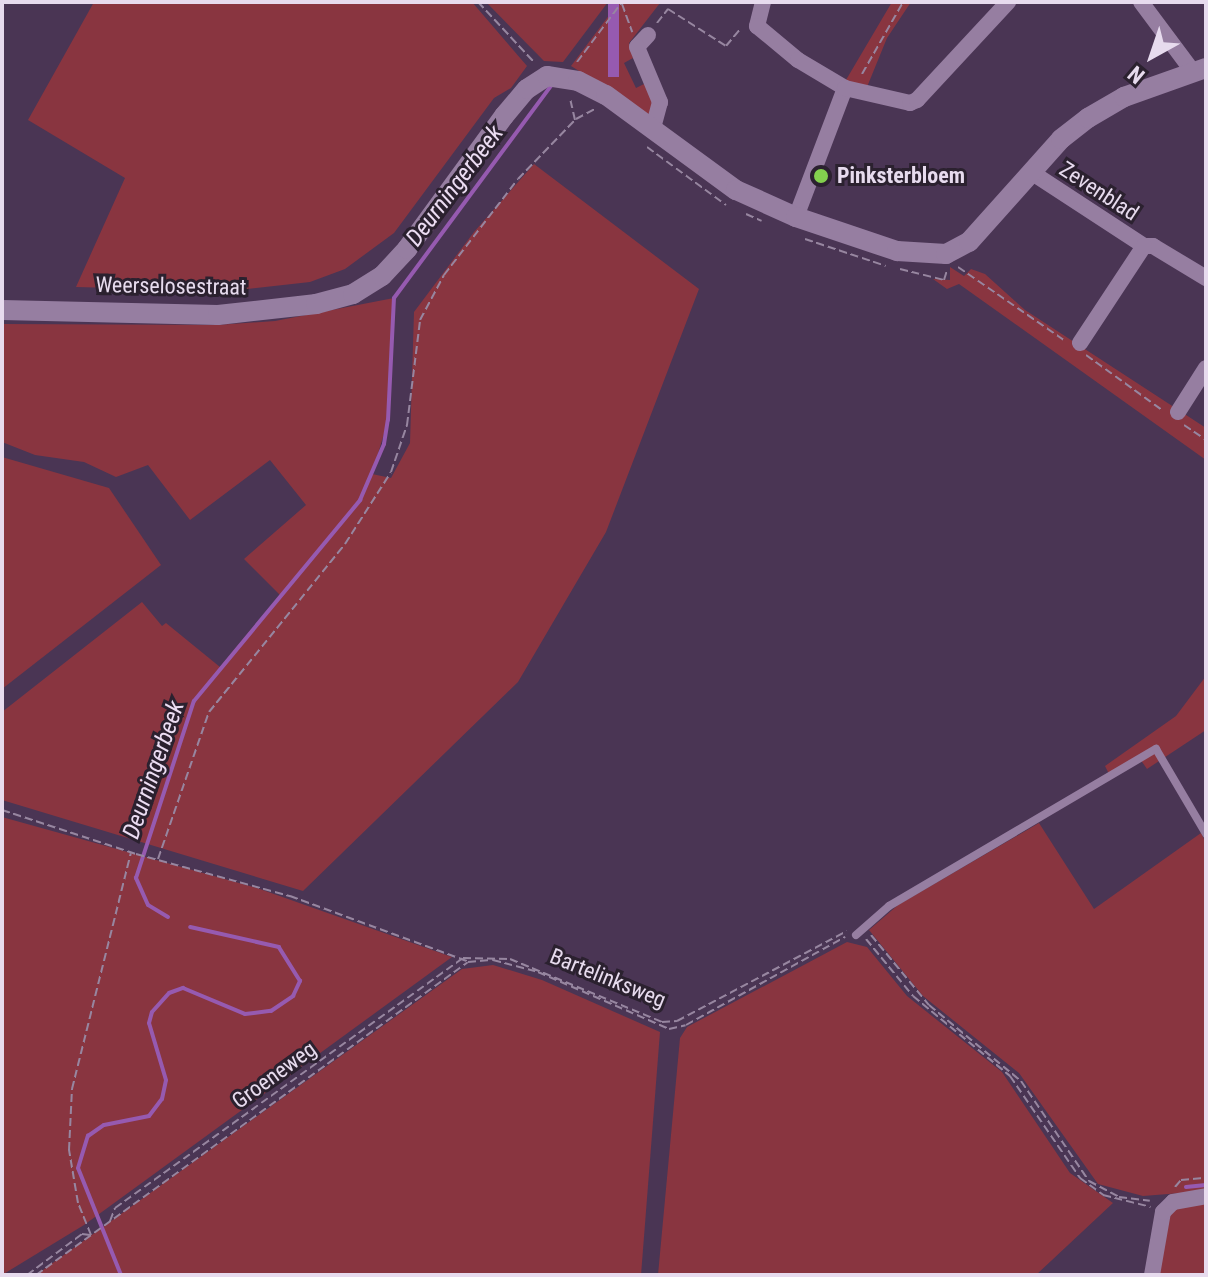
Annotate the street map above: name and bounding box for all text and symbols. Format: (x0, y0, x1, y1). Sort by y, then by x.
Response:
north arrow (1112, 16, 1192, 96)
text: N (1123, 61, 1149, 89)
water label: Deurningerbeek (400, 120, 510, 252)
street label: Zevenblad (1054, 156, 1144, 226)
place label: Pinksterbloem (837, 163, 965, 189)
marker: Pinksterbloem (812, 167, 830, 185)
street label: Weerselosestraat (95, 271, 247, 301)
water label: Deurningerbeek (117, 697, 191, 843)
street label: Bartelinksweg (546, 943, 670, 1013)
street label: Groeneweg (227, 1036, 321, 1114)

